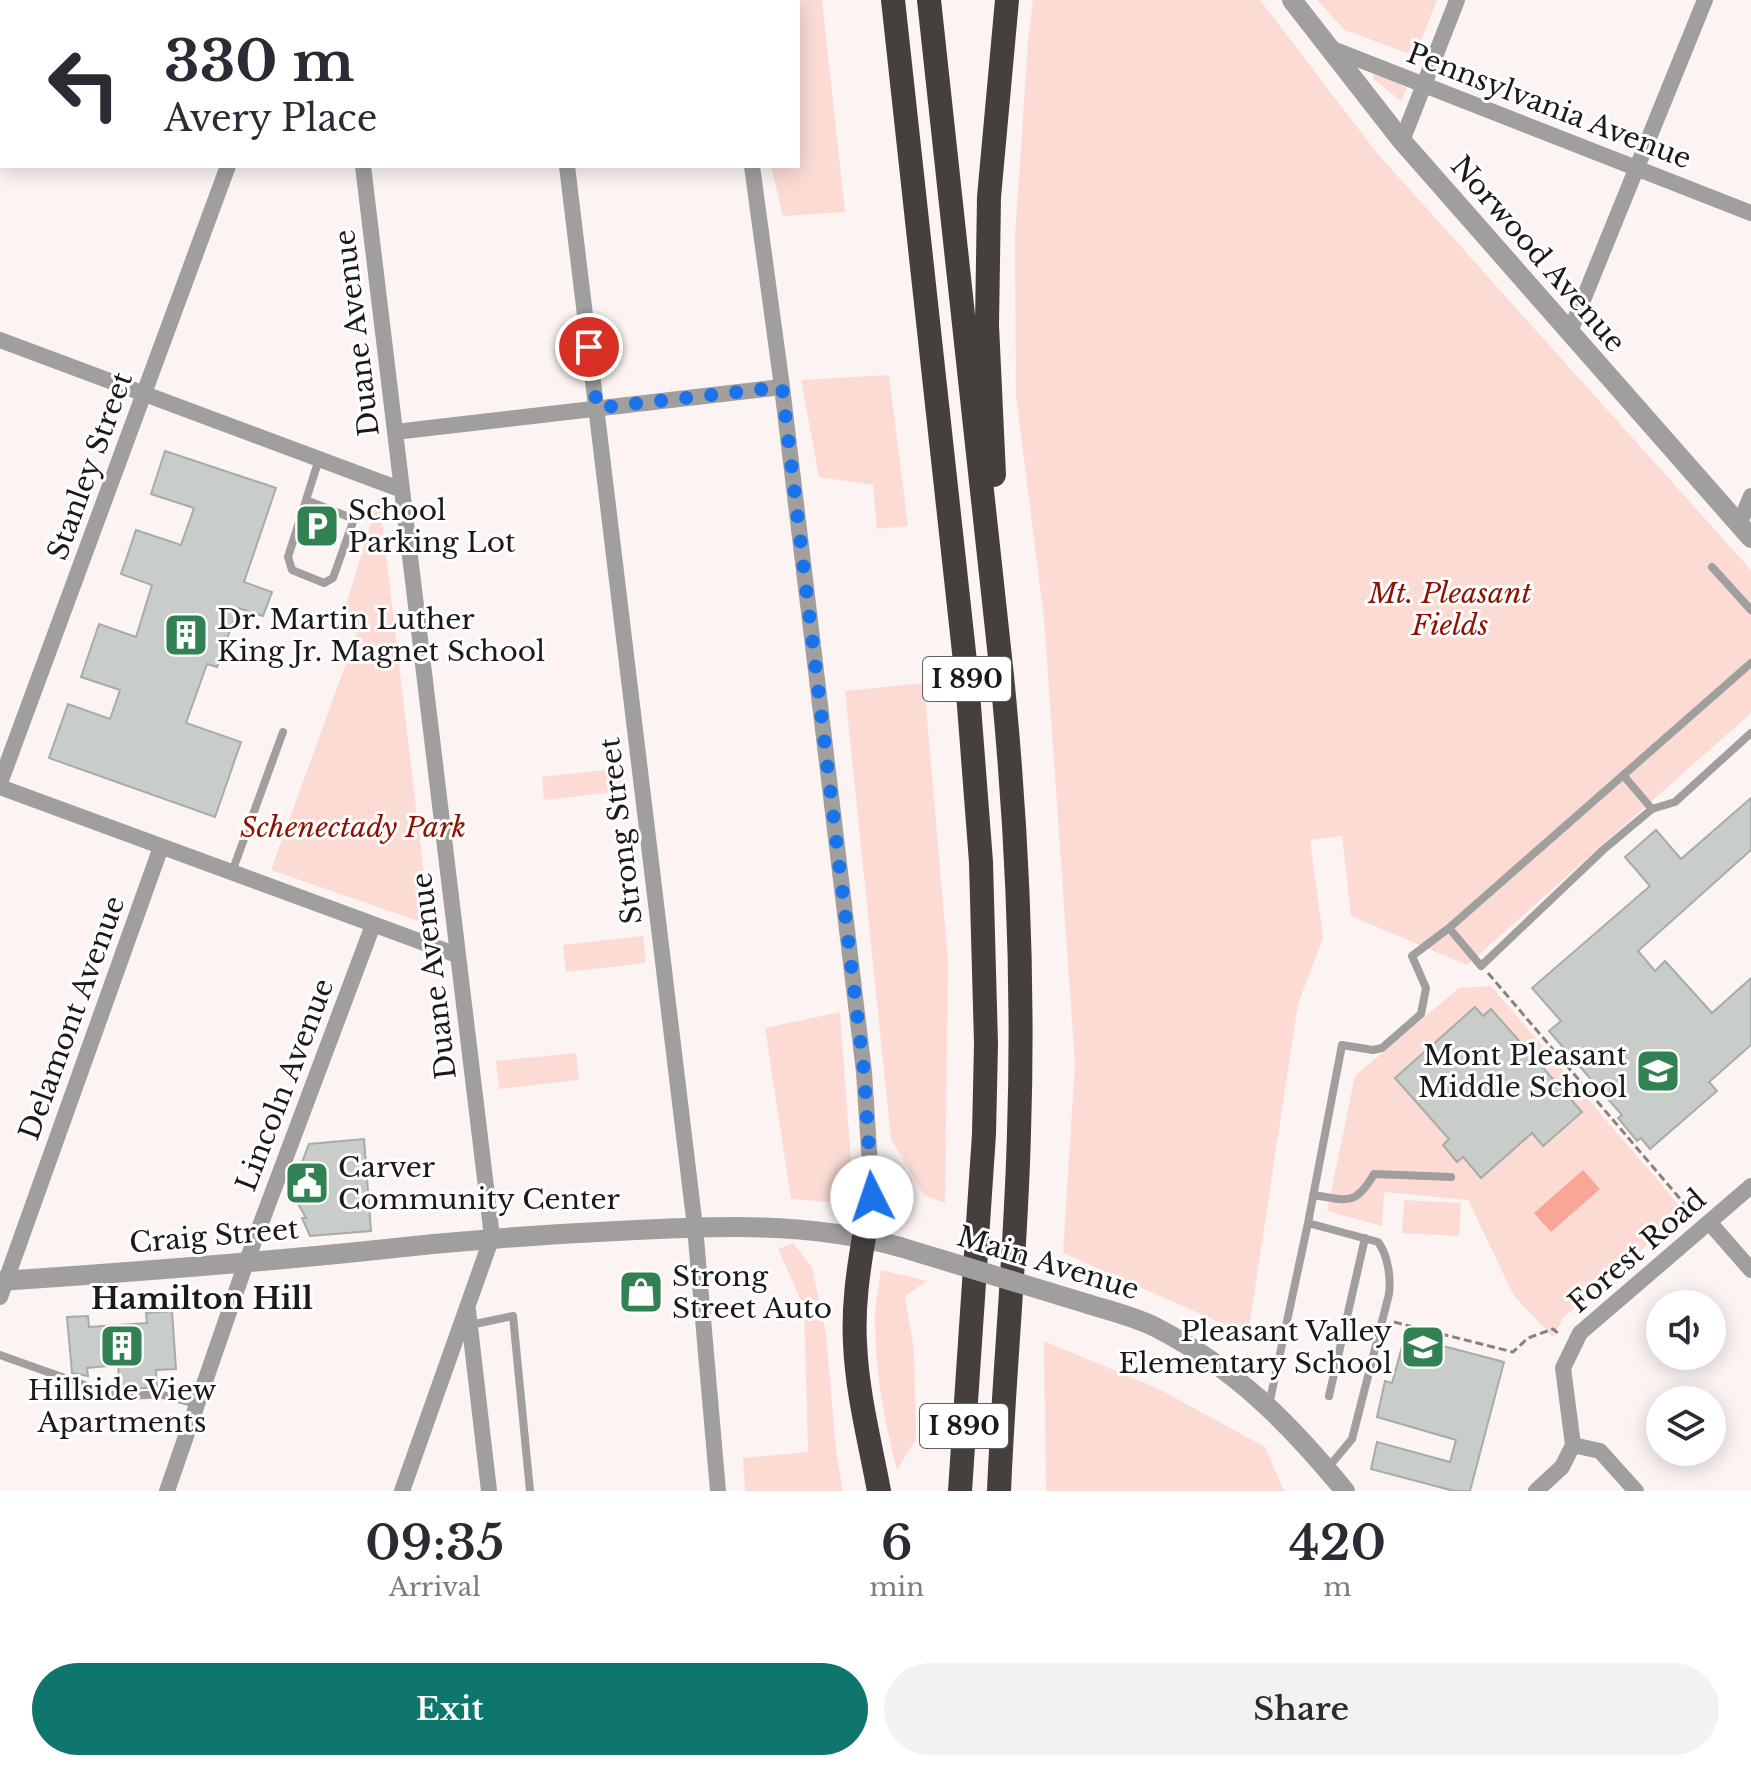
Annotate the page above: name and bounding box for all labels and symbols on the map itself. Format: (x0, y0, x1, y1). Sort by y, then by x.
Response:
street label: Pennsylvania Avenue (1402, 36, 1696, 176)
street label: Norwood Avenue (1443, 149, 1633, 359)
street label: Duane Avenue (327, 228, 387, 438)
pin (555, 313, 623, 381)
street label: Stanley Street (40, 367, 140, 565)
place label: School Parking Lot (348, 493, 516, 560)
parking icon: School Parking Lot (293, 502, 341, 550)
park label: Mt. Pleasant Fields (1367, 576, 1532, 643)
place label: Dr. Martin Luther King Jr. Magnet School (217, 602, 545, 669)
building icon: Dr. Martin Luther King Jr. Magnet School (162, 611, 210, 659)
road number: I 890 (923, 657, 1011, 701)
street label: Strong Street (592, 735, 650, 926)
park label: Schenectady Park (240, 810, 466, 845)
street label: Duane Avenue (404, 871, 464, 1081)
street label: Delamont Avenue (12, 891, 132, 1145)
street label: Lincoln Avenue (228, 974, 342, 1196)
place label: Mont Pleasant Middle School (1418, 1038, 1627, 1105)
school or university icon: Mont Pleasant Middle School (1634, 1047, 1682, 1095)
place label: Carver Community Center (338, 1150, 621, 1217)
position arrow (830, 1155, 914, 1239)
public building icon: Carver Community Center (283, 1159, 331, 1207)
street label: Forest Road (1561, 1182, 1713, 1320)
street label: Craig Street (128, 1211, 300, 1261)
street label: Main Avenue (953, 1219, 1143, 1307)
place label: Strong Street Auto (672, 1259, 832, 1326)
shop icon: Strong Street Auto (617, 1268, 665, 1316)
district label: Hamilton Hill (91, 1280, 313, 1317)
place label: Pleasant Valley Elementary School (1119, 1314, 1392, 1381)
building icon: Hillside View Apartments (98, 1322, 146, 1370)
school or university icon: Pleasant Valley Elementary School (1399, 1323, 1447, 1371)
place label: Hillside View Apartments (28, 1373, 216, 1440)
road number: I 890 (920, 1404, 1008, 1448)

